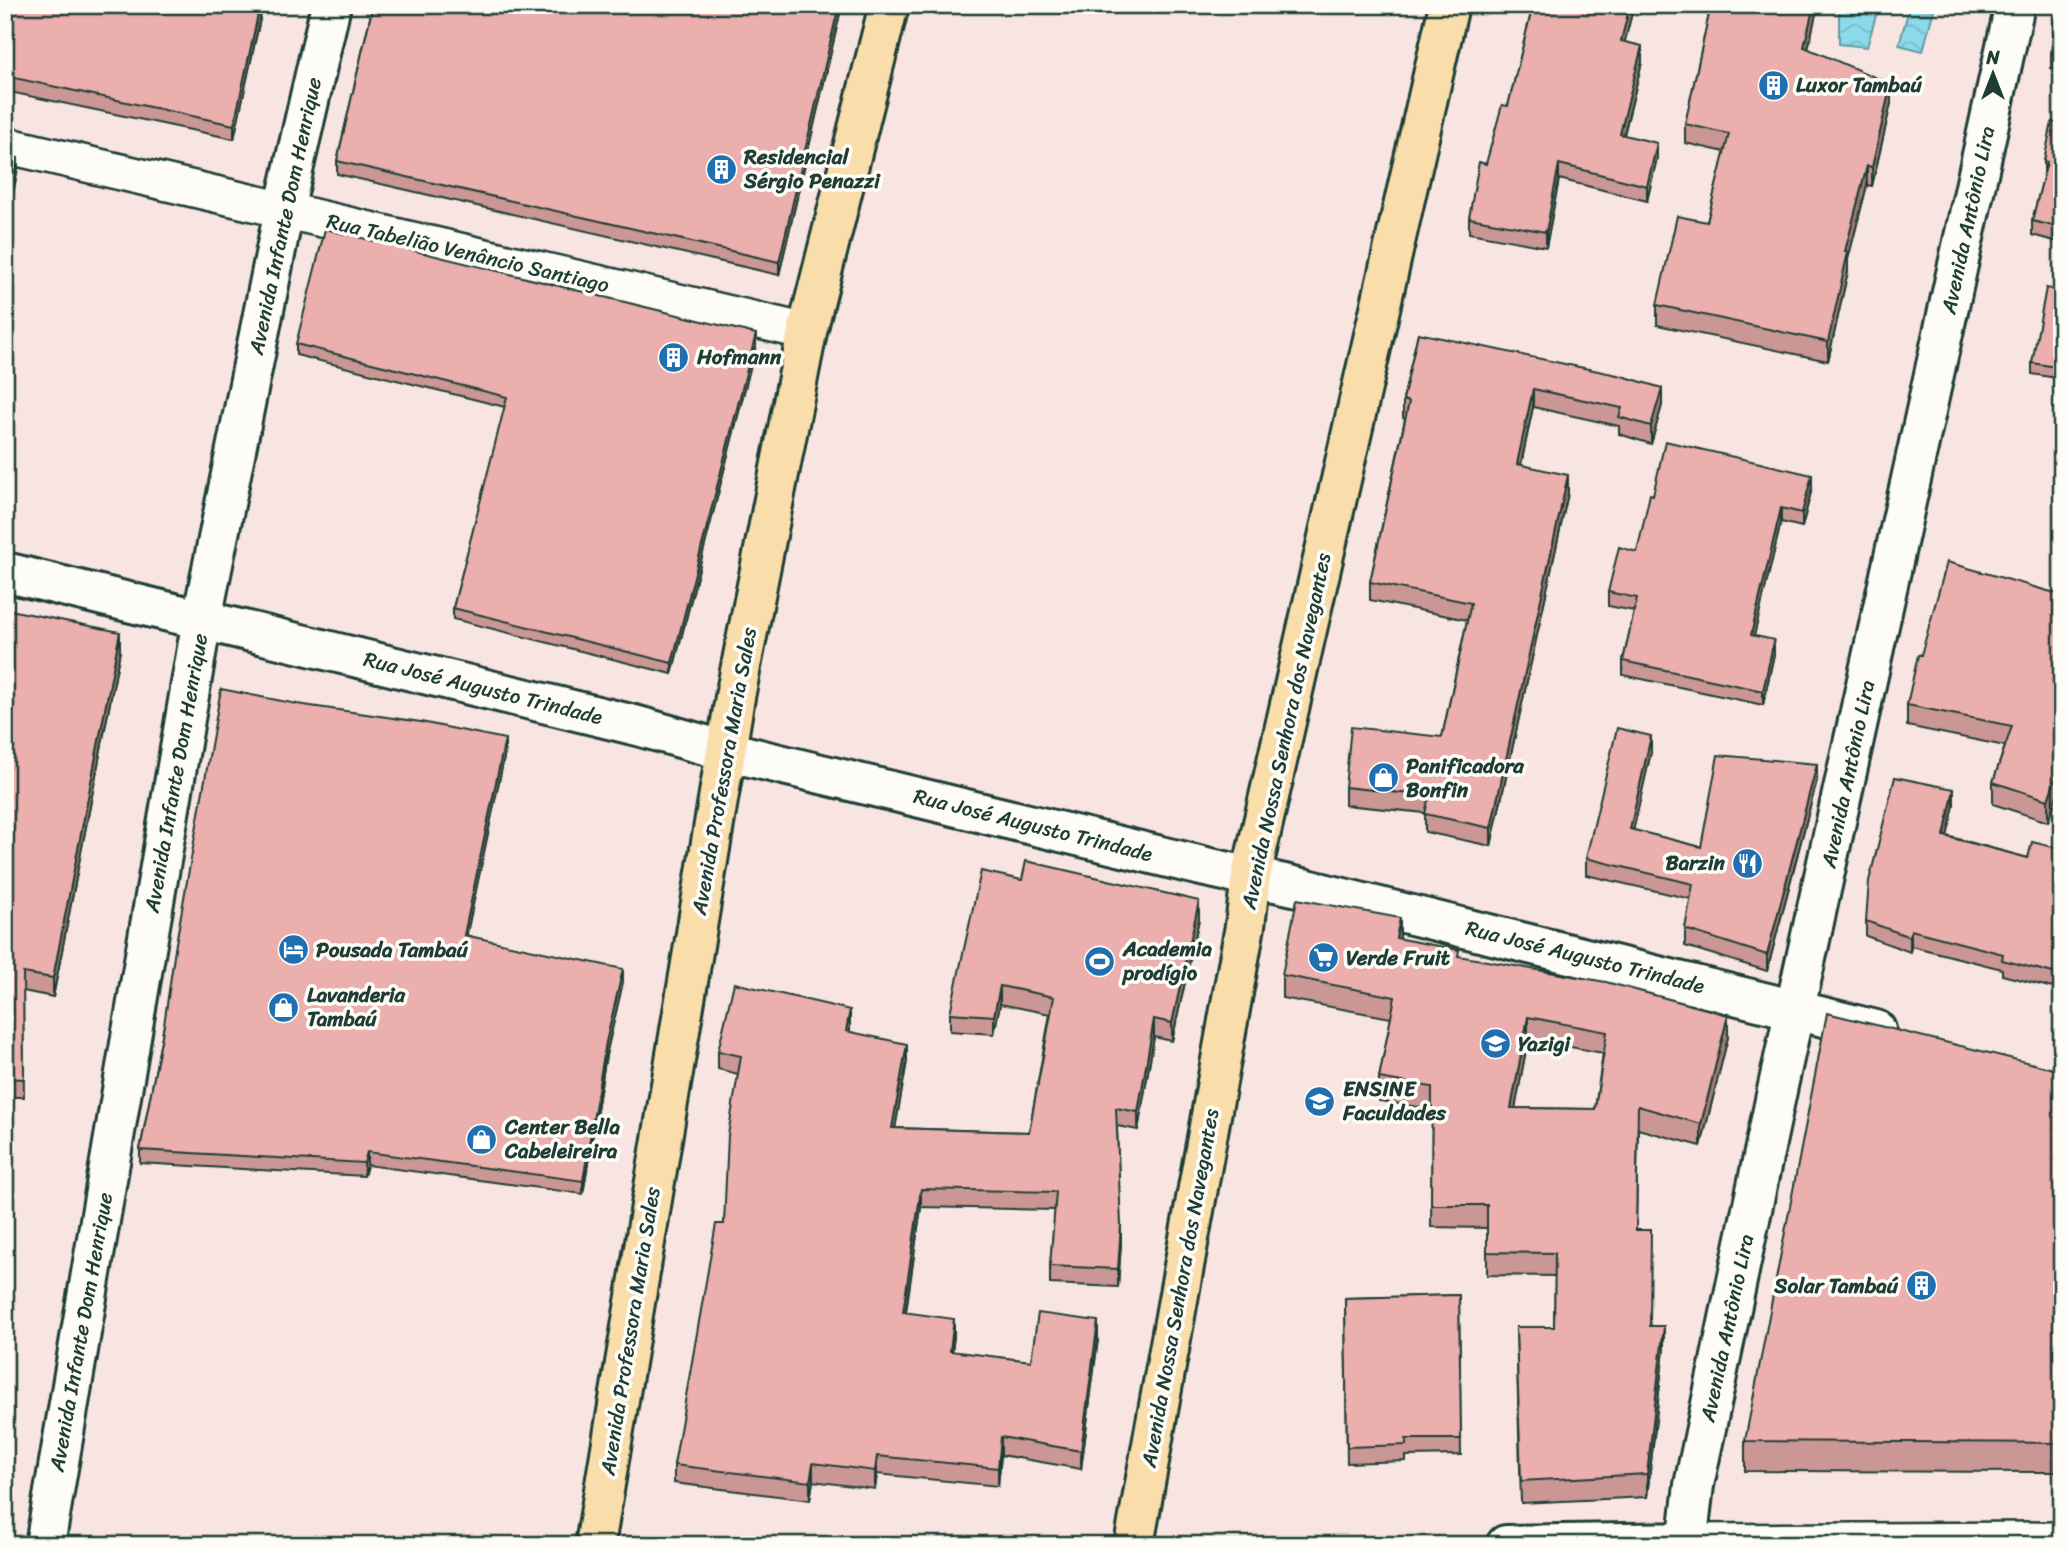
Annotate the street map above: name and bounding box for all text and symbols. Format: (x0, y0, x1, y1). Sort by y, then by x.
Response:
north arrow (1958, 38, 2028, 108)
text: N (1985, 41, 2000, 74)
place label: Luxor Tambaú (1796, 66, 1922, 104)
building icon: Luxor Tambaú (1756, 68, 1790, 102)
street label: Avenida Infante Dom Henrique (237, 73, 333, 359)
street label: Avenida Antônio Lira (1929, 122, 2007, 319)
place label: Residencial Sérgio Penazzi (743, 138, 881, 200)
building icon: Residencial Sérgio Penazzi (704, 152, 738, 186)
street label: Rua Tabelião Venâncio Santiago (323, 202, 613, 304)
place label: Hofmann (696, 338, 782, 376)
building icon: Hofmann (657, 340, 691, 374)
street label: Avenida Nossa Senhora dos Navegantes (1229, 549, 1342, 914)
street label: Avenida Professora Maria Sales (680, 624, 768, 919)
street label: Avenida Infante Dom Henrique (133, 630, 219, 917)
street label: Rua José Augusto Trindade (359, 640, 607, 736)
street label: Avenida Antônio Lira (1809, 676, 1887, 873)
place label: Panificadora Bonfin (1406, 747, 1525, 809)
shop icon: Panificadora Bonfin (1366, 761, 1400, 795)
street label: Rua José Augusto Trindade (909, 777, 1157, 873)
place label: Barzin (1665, 844, 1726, 882)
restaurant icon: Barzin (1731, 846, 1765, 880)
street label: Rua José Augusto Trindade (1461, 909, 1709, 1005)
place label: Academia prodígio (1121, 930, 1213, 992)
place label: Pousada Tambaú (316, 931, 468, 969)
hotel icon: Pousada Tambaú (276, 933, 310, 967)
place label: Verde Fruit (1346, 939, 1451, 977)
supermarket icon: Verde Fruit (1306, 941, 1340, 975)
sports icon: Academia prodígio (1083, 944, 1117, 978)
place label: Lavanderia Tambaú (307, 976, 406, 1038)
shop icon: Lavanderia Tambaú (267, 990, 301, 1024)
place label: Yazigi (1518, 1025, 1571, 1063)
school or university icon: Yazigi (1478, 1027, 1512, 1061)
place label: ENSINE Faculdades (1342, 1070, 1446, 1132)
school or university icon: ENSINE Faculdades (1303, 1084, 1337, 1118)
street label: Avenida Nossa Senhora dos Navegantes (1130, 1105, 1230, 1471)
place label: Center Bella Cabeleireira (504, 1108, 621, 1170)
shop icon: Center Bella Cabeleireira (465, 1122, 499, 1156)
street label: Avenida Professora Maria Sales (588, 1184, 672, 1479)
street label: Avenida Infante Dom Henrique (38, 1189, 124, 1476)
street label: Avenida Antônio Lira (1688, 1230, 1766, 1427)
place label: Solar Tambaú (1773, 1267, 1899, 1305)
building icon: Solar Tambaú (1904, 1269, 1938, 1303)

